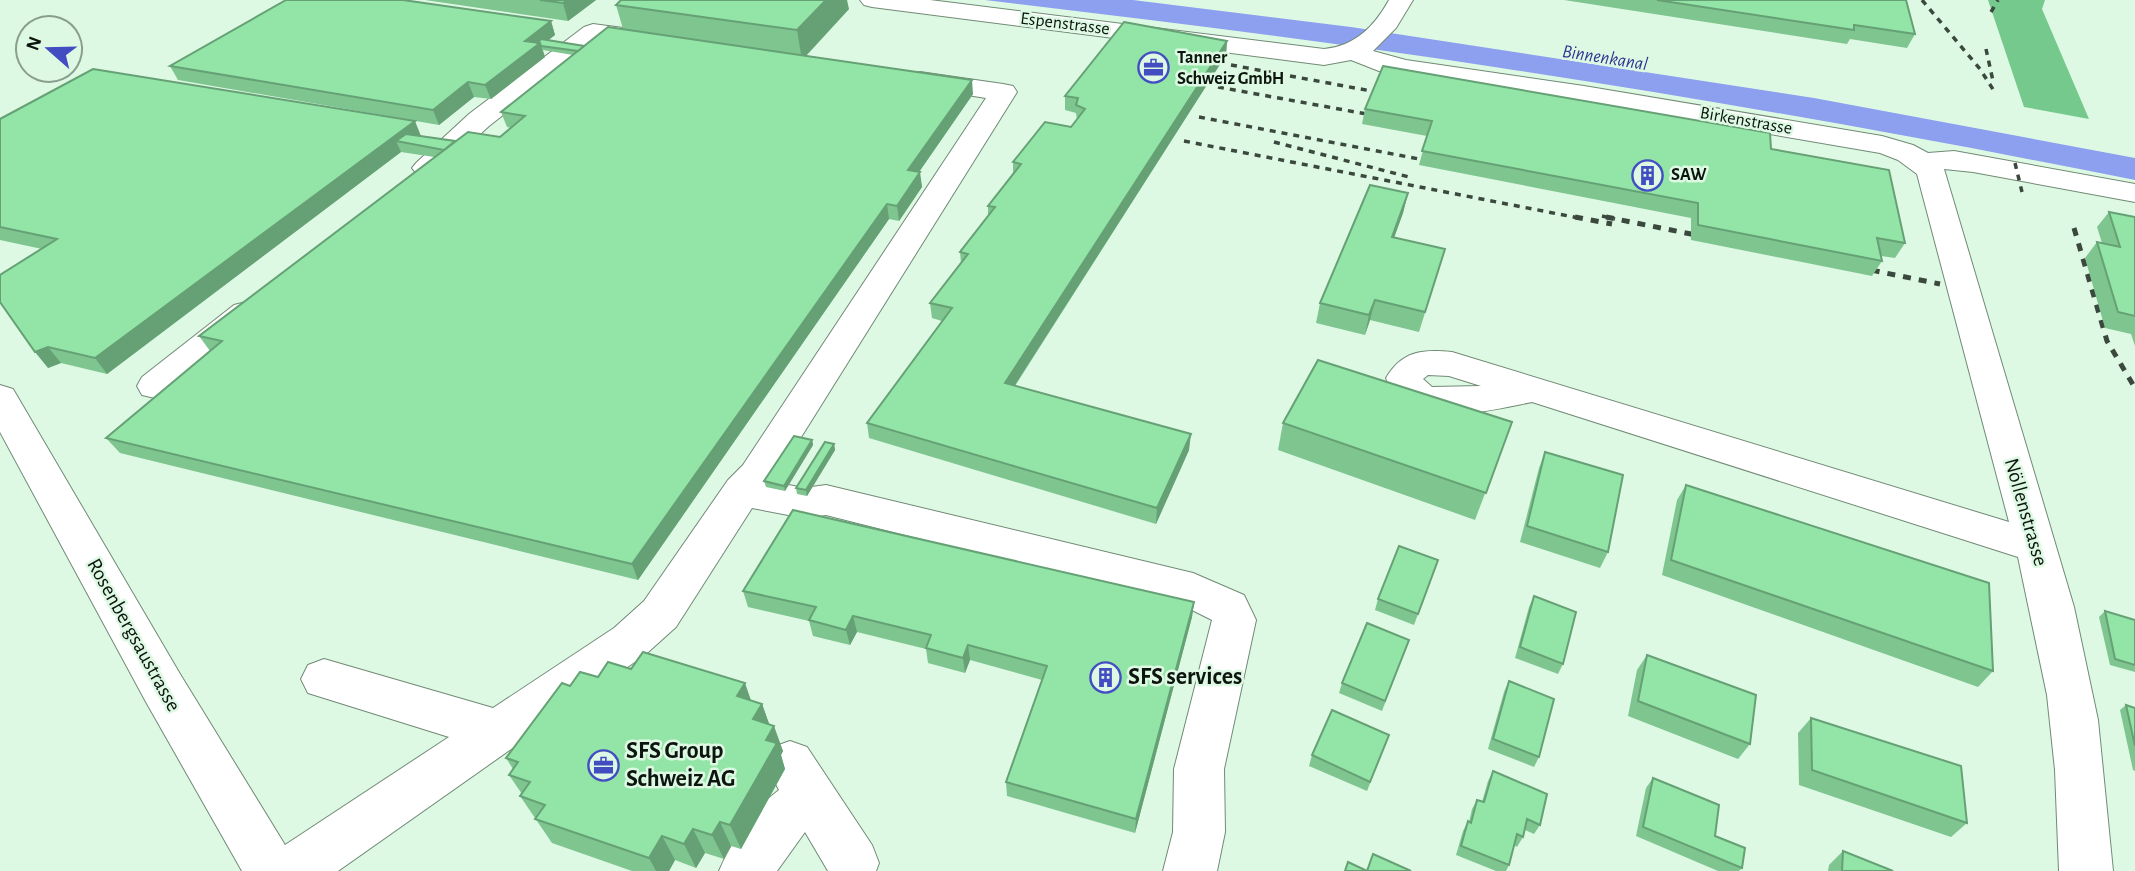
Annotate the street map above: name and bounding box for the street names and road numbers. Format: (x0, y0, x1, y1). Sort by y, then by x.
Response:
street label: Espenstrasse (1019, 10, 1111, 38)
street label: Birkenstrasse (1698, 104, 1794, 138)
street label: Nöllenstrasse (2001, 456, 2051, 568)
street label: Rosenbergsaustrasse (83, 555, 185, 715)

